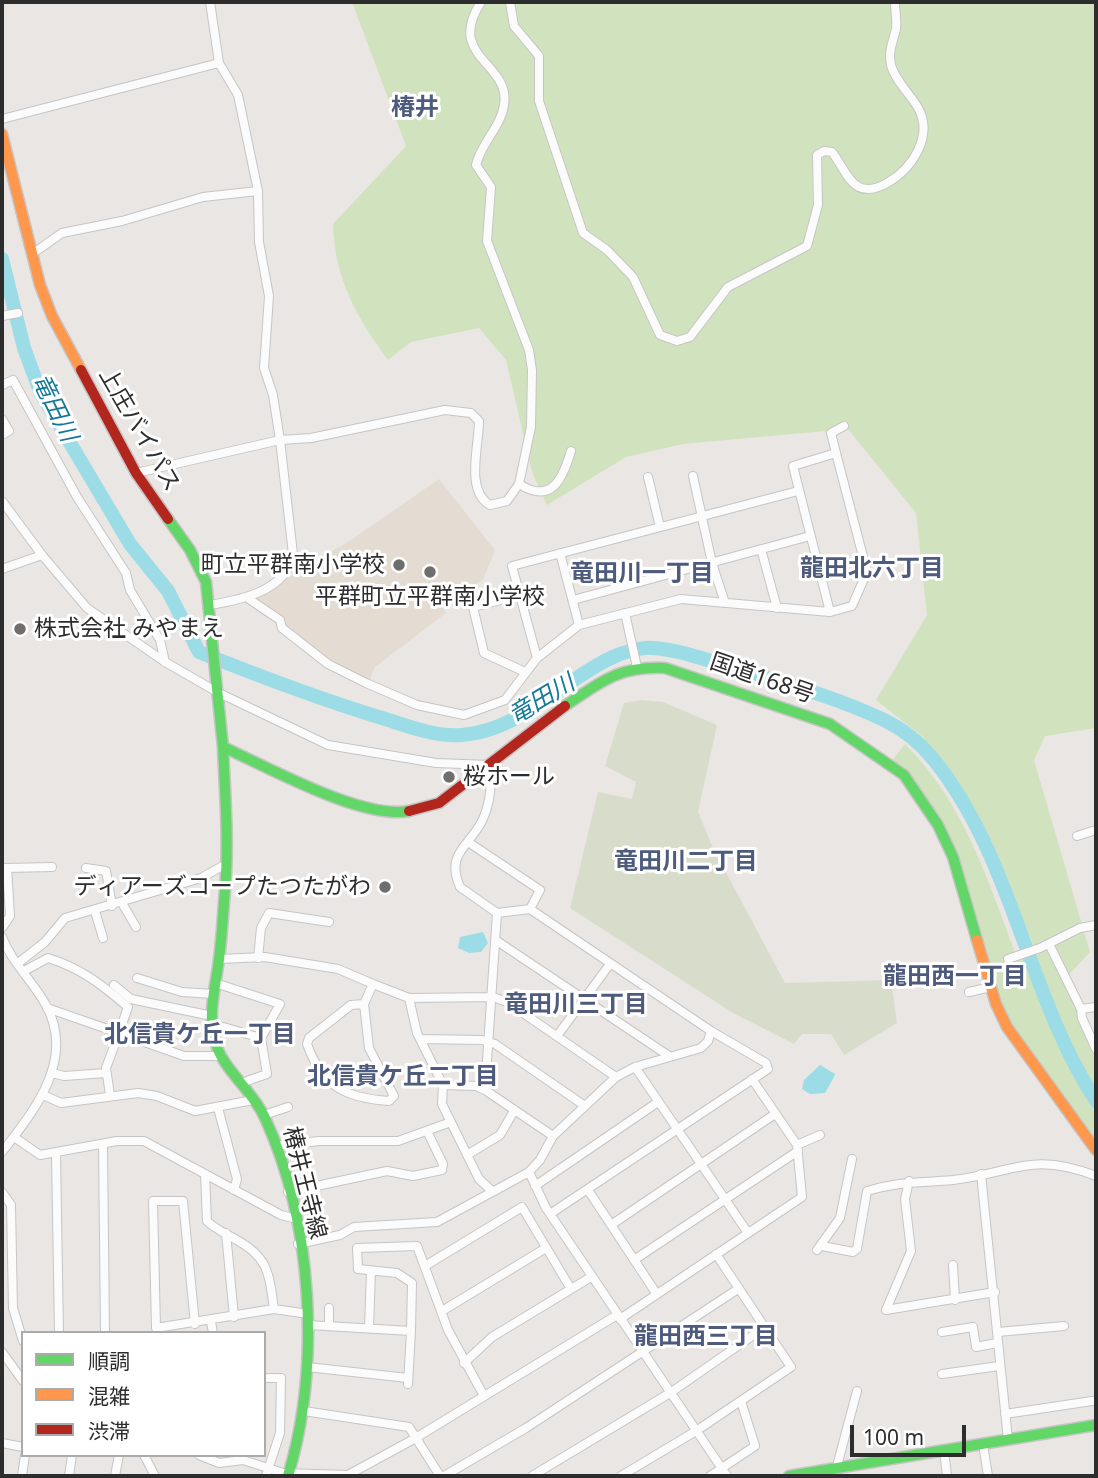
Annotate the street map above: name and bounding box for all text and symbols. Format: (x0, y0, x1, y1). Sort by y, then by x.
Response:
district label: 椿井 (391, 94, 439, 122)
street label: 上庄バイパス (93, 363, 185, 497)
water label: 竜田川 (25, 369, 83, 447)
place label: 町立平群南小学校 (201, 551, 385, 579)
district label: 龍田北六丁目 (800, 555, 944, 583)
marker: 町立平群南小学校 (391, 557, 407, 573)
district label: 竜田川一丁目 (570, 560, 714, 588)
marker: 平群町立平群南小学校 (422, 564, 438, 580)
place label: 平群町立平群南小学校 (315, 583, 545, 611)
place label: 株式会社 みやまえ (34, 615, 224, 643)
marker: 株式会社 みやまえ (12, 621, 28, 637)
street label: 国道168号 (706, 648, 818, 710)
water label: 竜田川 (504, 669, 580, 731)
place label: 桜ホール (463, 763, 555, 791)
marker: 桜ホール (441, 769, 457, 785)
district label: 竜田川二丁目 (614, 848, 758, 876)
place label: ディアーズコープたつたがわ (73, 873, 371, 901)
marker: ディアーズコープたつたがわ (377, 879, 393, 895)
district label: 龍田西一丁目 (883, 963, 1027, 991)
district label: 竜田川三丁目 (504, 991, 648, 1019)
district label: 北信貴ケ丘一丁目 (104, 1021, 296, 1049)
district label: 北信貴ケ丘二丁目 (307, 1063, 499, 1091)
street label: 椿井王寺線 (277, 1124, 331, 1242)
district label: 龍田西三丁目 (634, 1323, 778, 1351)
legend (21, 1331, 266, 1457)
text: 順調 (88, 1347, 130, 1375)
text: 混雑 (88, 1382, 130, 1410)
scale bar (853, 1412, 968, 1456)
text: 渋滞 (88, 1417, 130, 1445)
text: 100 m (863, 1423, 924, 1451)

